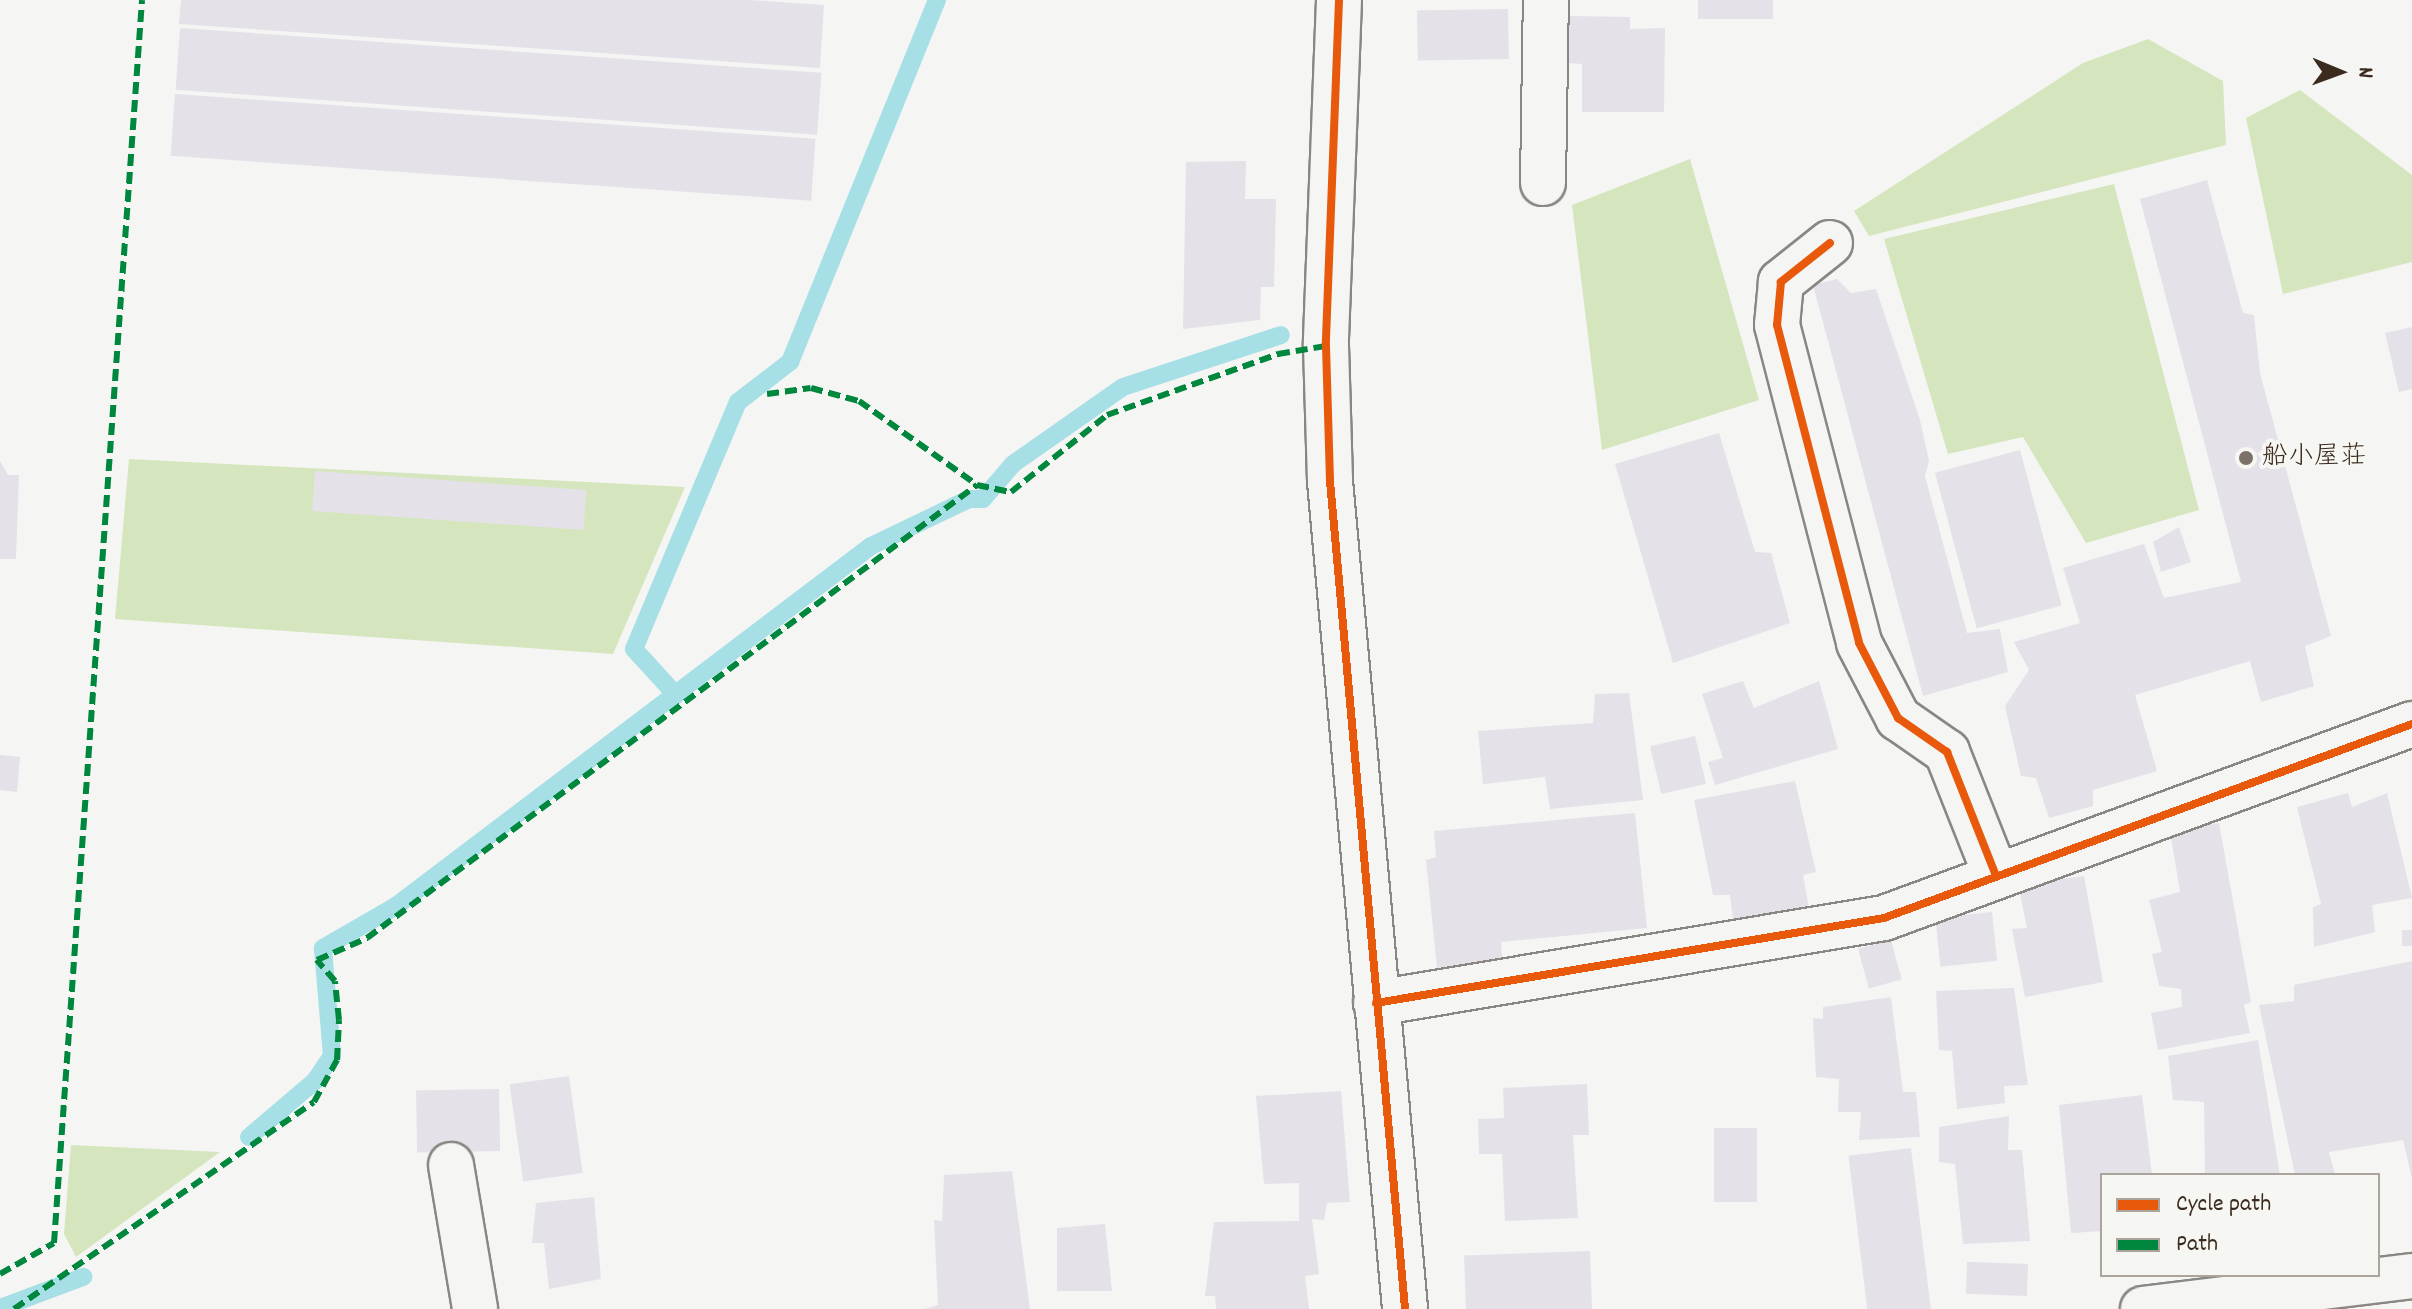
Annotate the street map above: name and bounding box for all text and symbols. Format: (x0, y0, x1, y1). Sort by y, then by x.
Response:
north arrow (2300, 32, 2380, 112)
text: N (2349, 67, 2380, 78)
place label: 船小屋荘 (2262, 442, 2366, 474)
marker: 船小屋荘 (2237, 449, 2255, 467)
legend (2100, 1173, 2380, 1277)
text: Cycle path (2176, 1188, 2271, 1222)
text: Path (2176, 1228, 2218, 1262)

